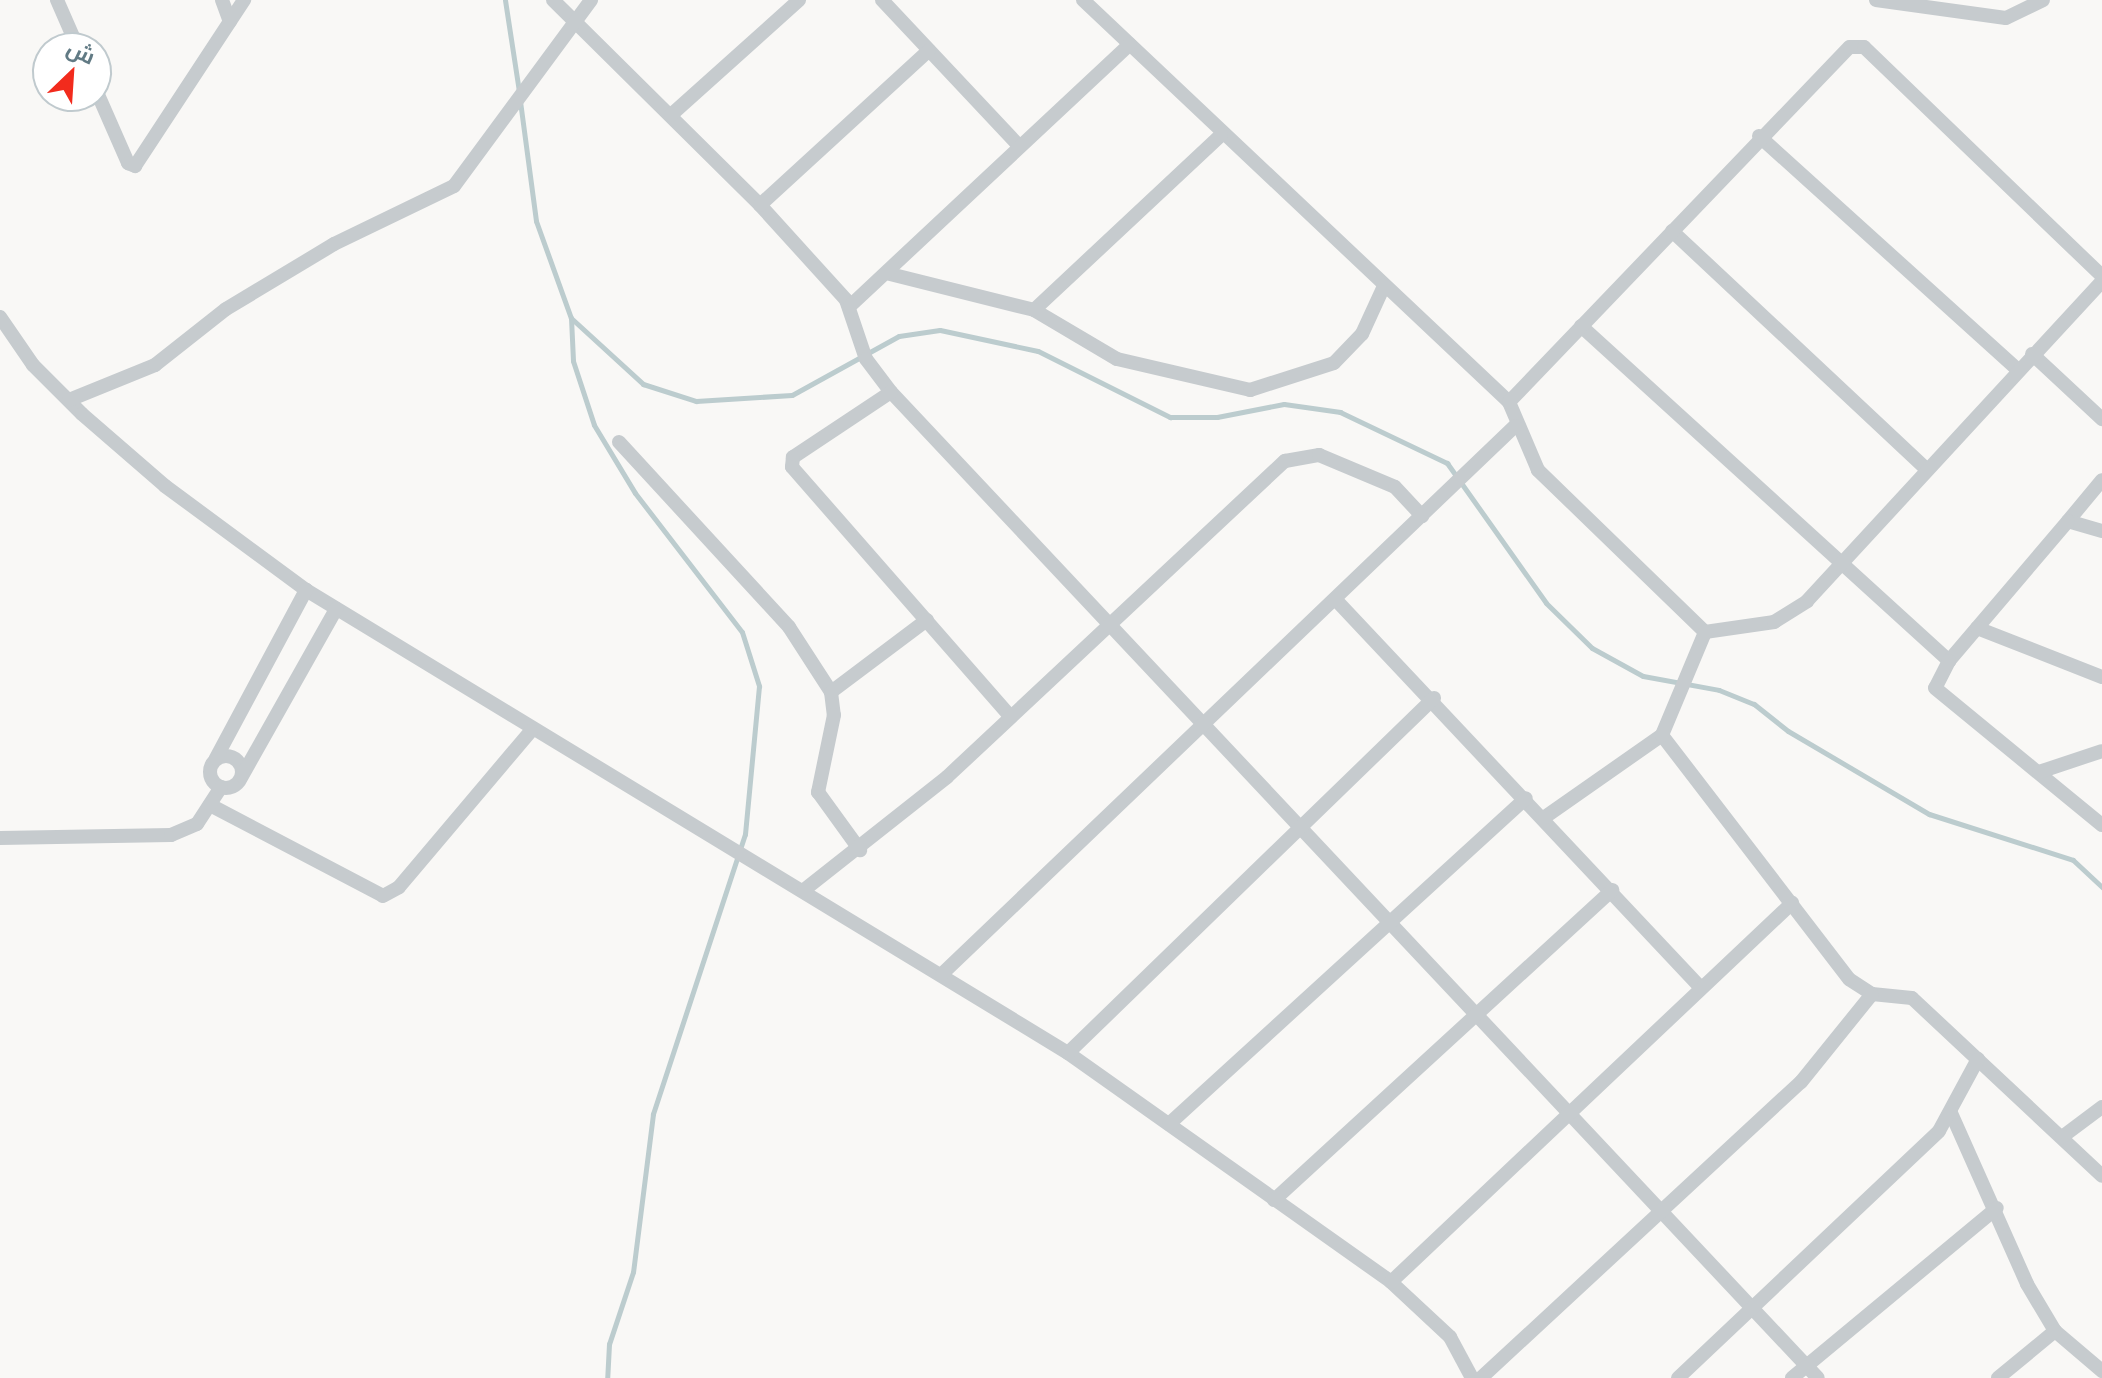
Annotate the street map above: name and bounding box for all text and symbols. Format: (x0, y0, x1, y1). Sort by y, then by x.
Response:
north arrow (32, 32, 112, 112)
text: ش (63, 33, 100, 71)

